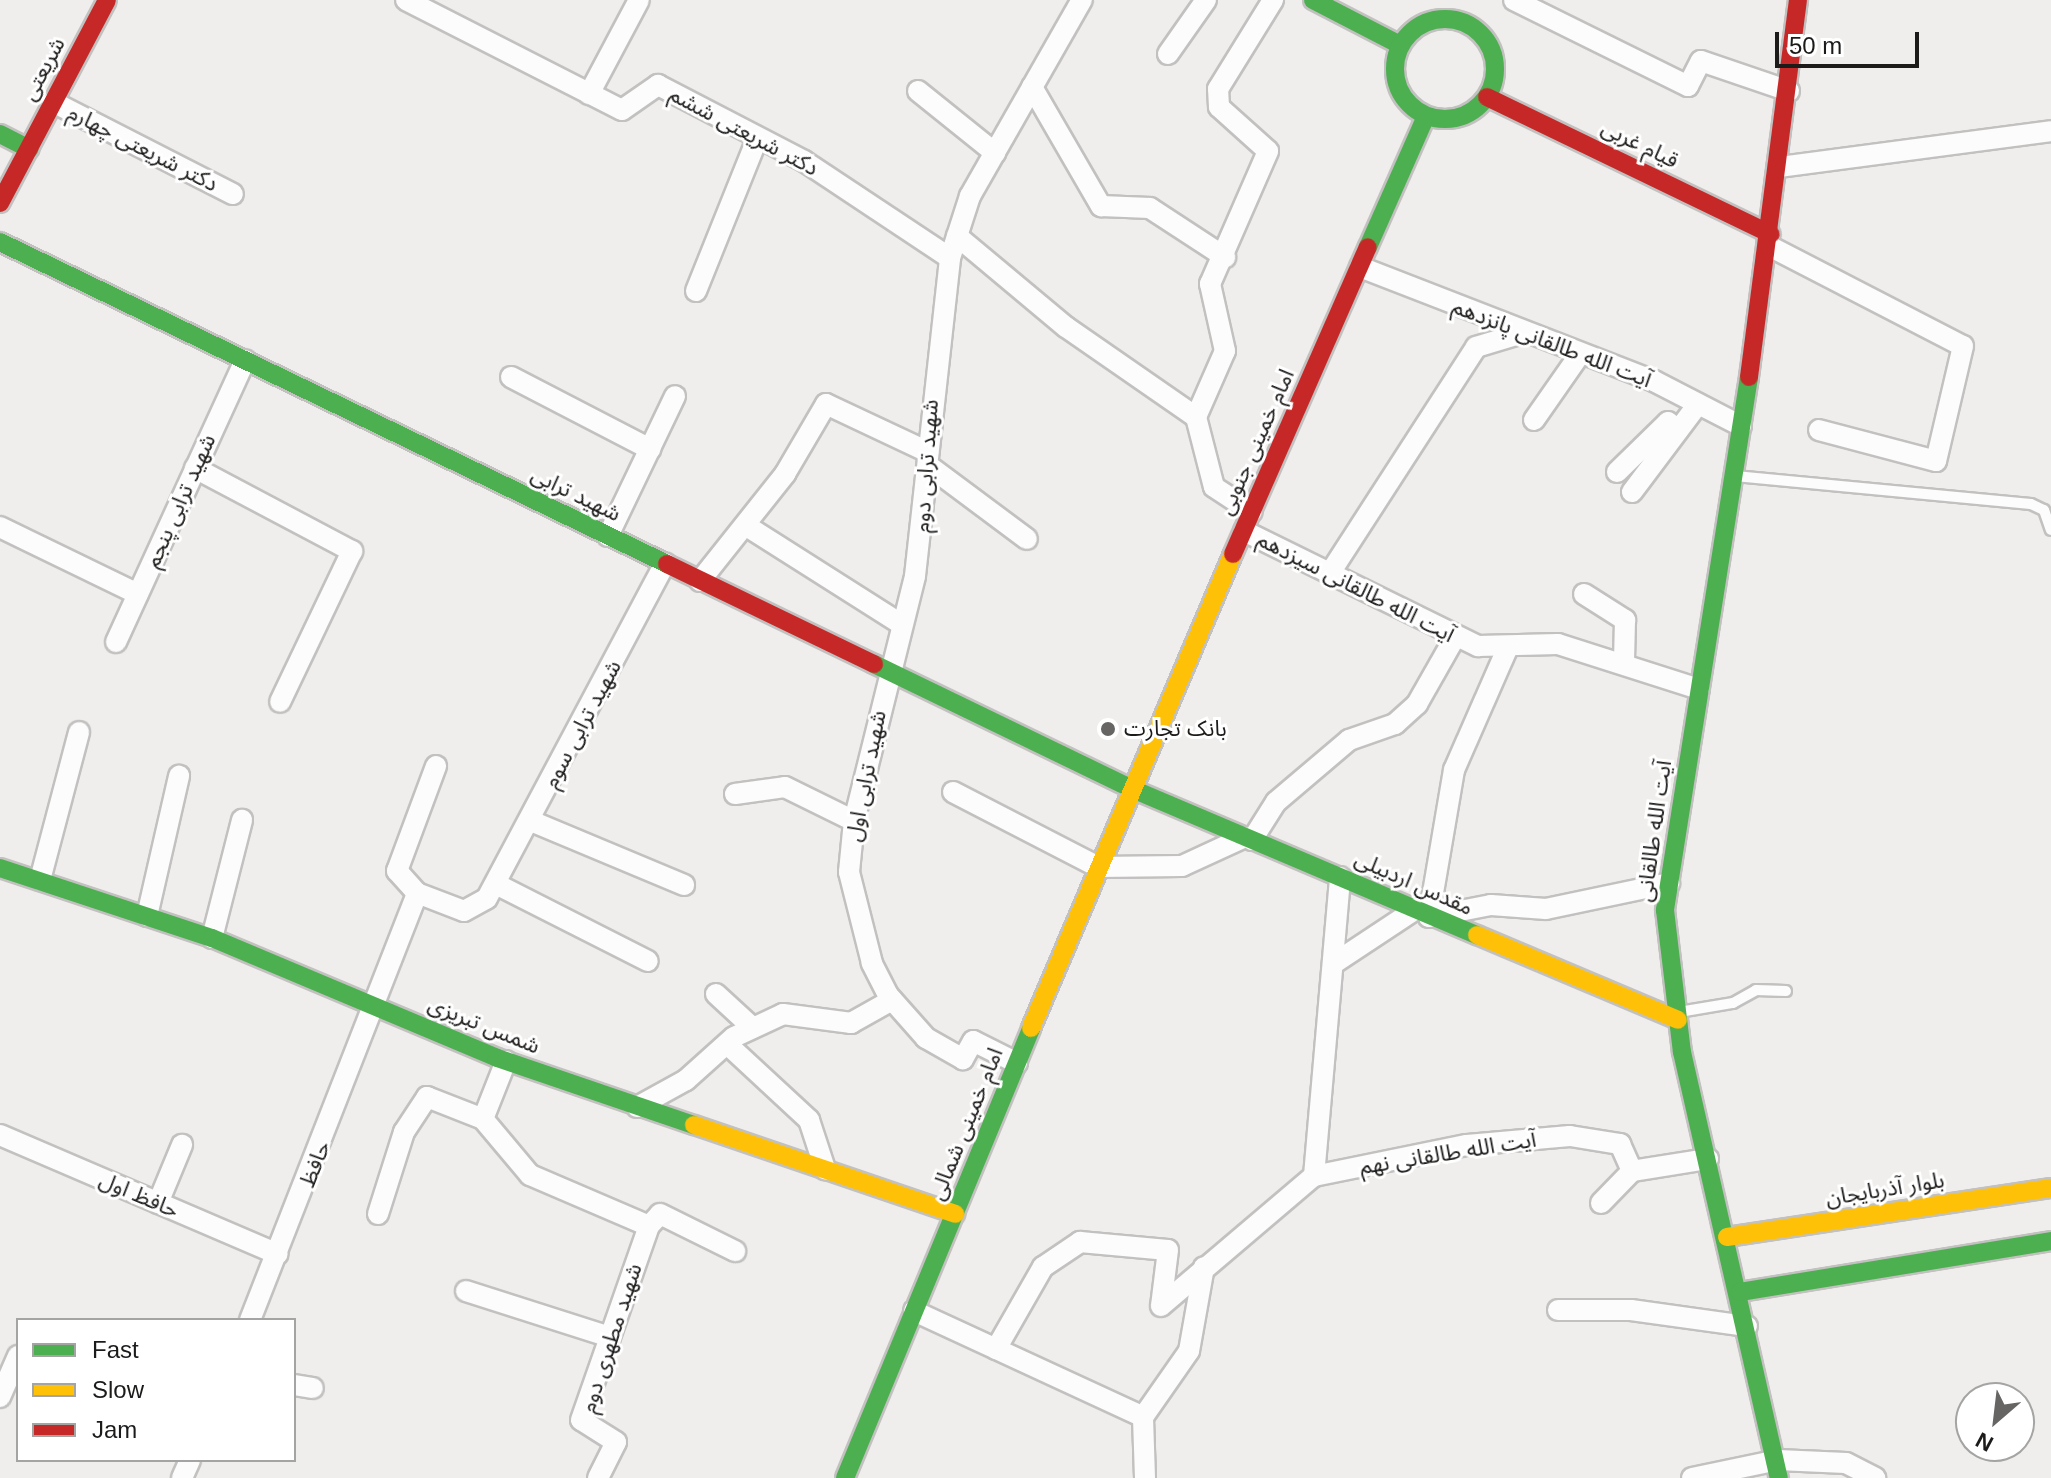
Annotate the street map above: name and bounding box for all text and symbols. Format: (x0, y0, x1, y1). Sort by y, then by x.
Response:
scale bar (1779, 16, 1923, 66)
text: 50 m (1789, 32, 1842, 59)
street label: شریعتی (15, 33, 71, 105)
street label: دکتر شریعتی ششم (665, 81, 823, 181)
street label: دکتر شریعتی چهارم (64, 99, 222, 197)
street label: قیام غربی (1597, 114, 1683, 174)
street label: آیت الله طالقانی پانزدهم (1449, 293, 1655, 393)
street label: امام خمینی جنوبی (1212, 365, 1300, 519)
street label: شهید ترابی دوم (908, 398, 944, 534)
street label: شهید ترابی پنجم (139, 430, 221, 572)
street label: شهید ترابی (527, 461, 625, 527)
street label: آیت الله طالقانی سیزدهم (1253, 526, 1459, 648)
street label: شهید ترابی سوم (537, 656, 627, 792)
street label: شهید ترابی اول (840, 708, 892, 844)
place label: بانک تجارت (1124, 716, 1227, 742)
marker: بانک تجارت (1099, 720, 1117, 738)
street label: آیت الله طالقانی (1631, 759, 1677, 903)
street label: مقدس اردبیلی (1351, 845, 1477, 921)
street label: شمس تبریزی (424, 991, 544, 1059)
street label: امام خمینی شمالی (923, 1044, 1009, 1204)
street label: آیت الله طالقانی نهم (1358, 1126, 1538, 1180)
street label: حافظ (294, 1137, 336, 1191)
street label: حافظ اول (95, 1166, 183, 1224)
street label: بلوار آذربایجان (1824, 1167, 1946, 1211)
street label: شهید مطهری دوم (574, 1260, 648, 1416)
legend (16, 1318, 296, 1462)
text: Fast (92, 1336, 139, 1363)
text: Slow (92, 1376, 144, 1403)
north arrow (1955, 1382, 2035, 1462)
text: Jam (92, 1416, 137, 1443)
text: N (1972, 1427, 1997, 1457)

